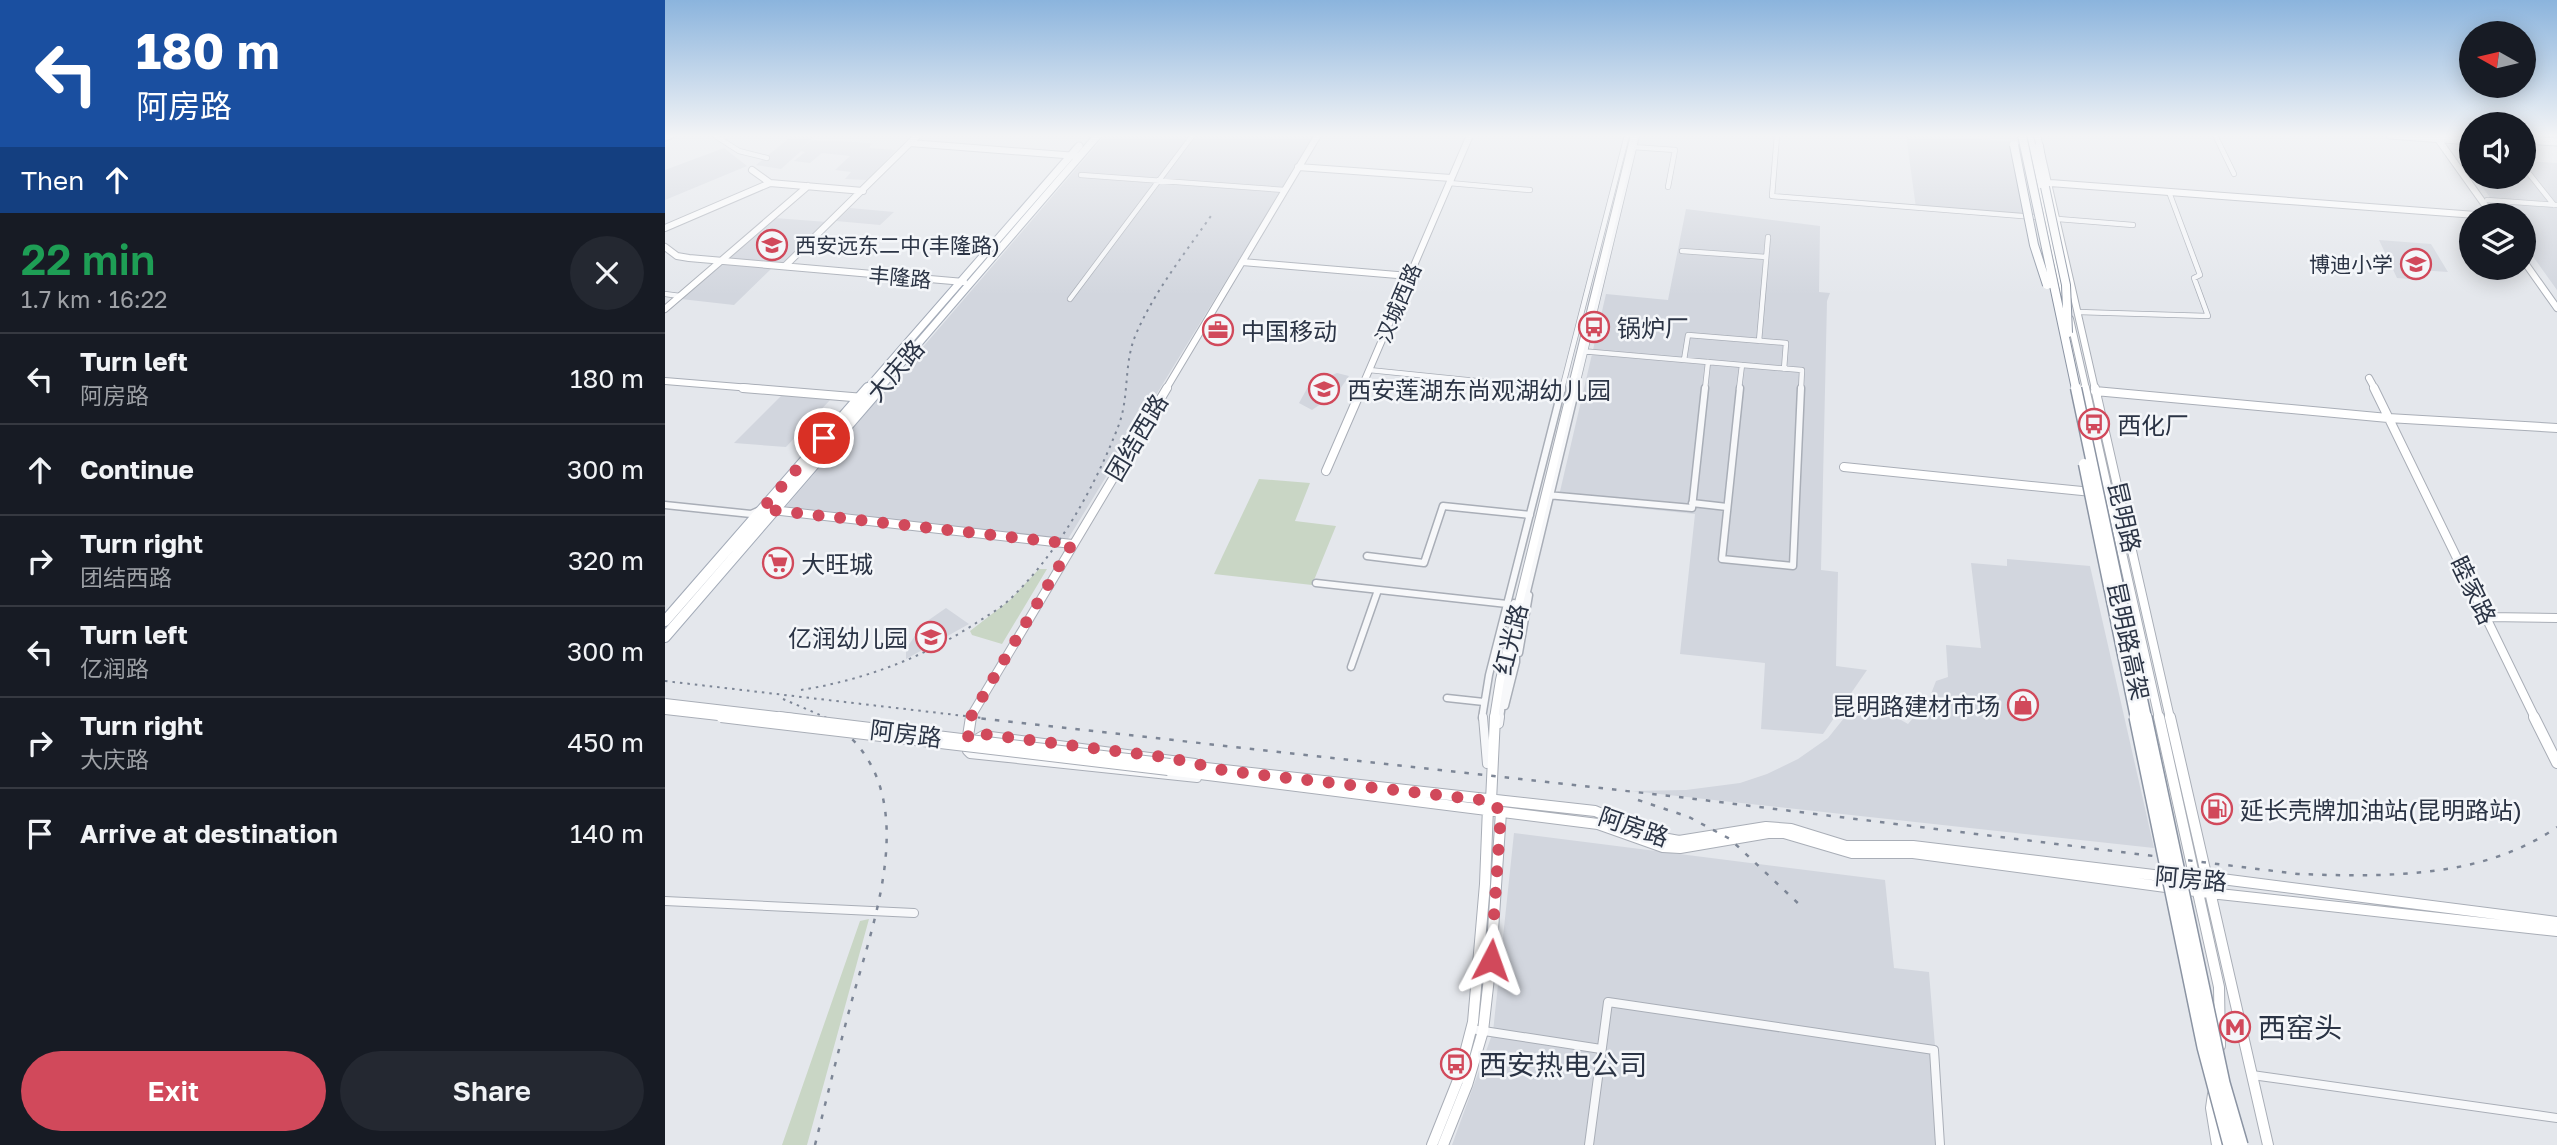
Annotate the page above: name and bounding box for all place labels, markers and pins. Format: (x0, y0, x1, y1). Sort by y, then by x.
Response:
school or university icon: 西安远东二中(丰隆路) (755, 228, 789, 262)
place label: 西安远东二中(丰隆路) (795, 232, 1000, 258)
school or university icon: 博迪小学 (2399, 247, 2433, 281)
place label: 博迪小学 (2309, 251, 2393, 277)
bus stop icon: 锅炉厂 (1577, 310, 1611, 344)
office icon: 中国移动 (1201, 313, 1235, 347)
place label: 锅炉厂 (1617, 313, 1689, 342)
place label: 中国移动 (1241, 316, 1337, 345)
school or university icon: 西安莲湖东尚观湖幼儿园 (1307, 372, 1341, 406)
place label: 西安莲湖东尚观湖幼儿园 (1347, 375, 1611, 404)
bus stop icon: 西化厂 (2077, 407, 2111, 441)
pin (794, 408, 854, 468)
place label: 西化厂 (2117, 410, 2189, 439)
supermarket icon: 大旺城 (761, 546, 795, 580)
place label: 大旺城 (801, 549, 873, 578)
school or university icon: 亿润幼儿园 (914, 620, 948, 654)
place label: 亿润幼儿园 (788, 623, 908, 652)
shop icon: 昆明路建材市场 (2006, 688, 2040, 722)
place label: 昆明路建材市场 (1832, 691, 2000, 720)
fuel station icon: 延长壳牌加油站(昆明路站) (2200, 792, 2234, 826)
place label: 延长壳牌加油站(昆明路站) (2240, 795, 2522, 824)
metro station icon: 西窑头 (2218, 1010, 2252, 1044)
place label: 西窑头 (2258, 1011, 2342, 1044)
bus stop icon: 西安热电公司 (1439, 1047, 1473, 1081)
place label: 西安热电公司 (1479, 1048, 1647, 1081)

